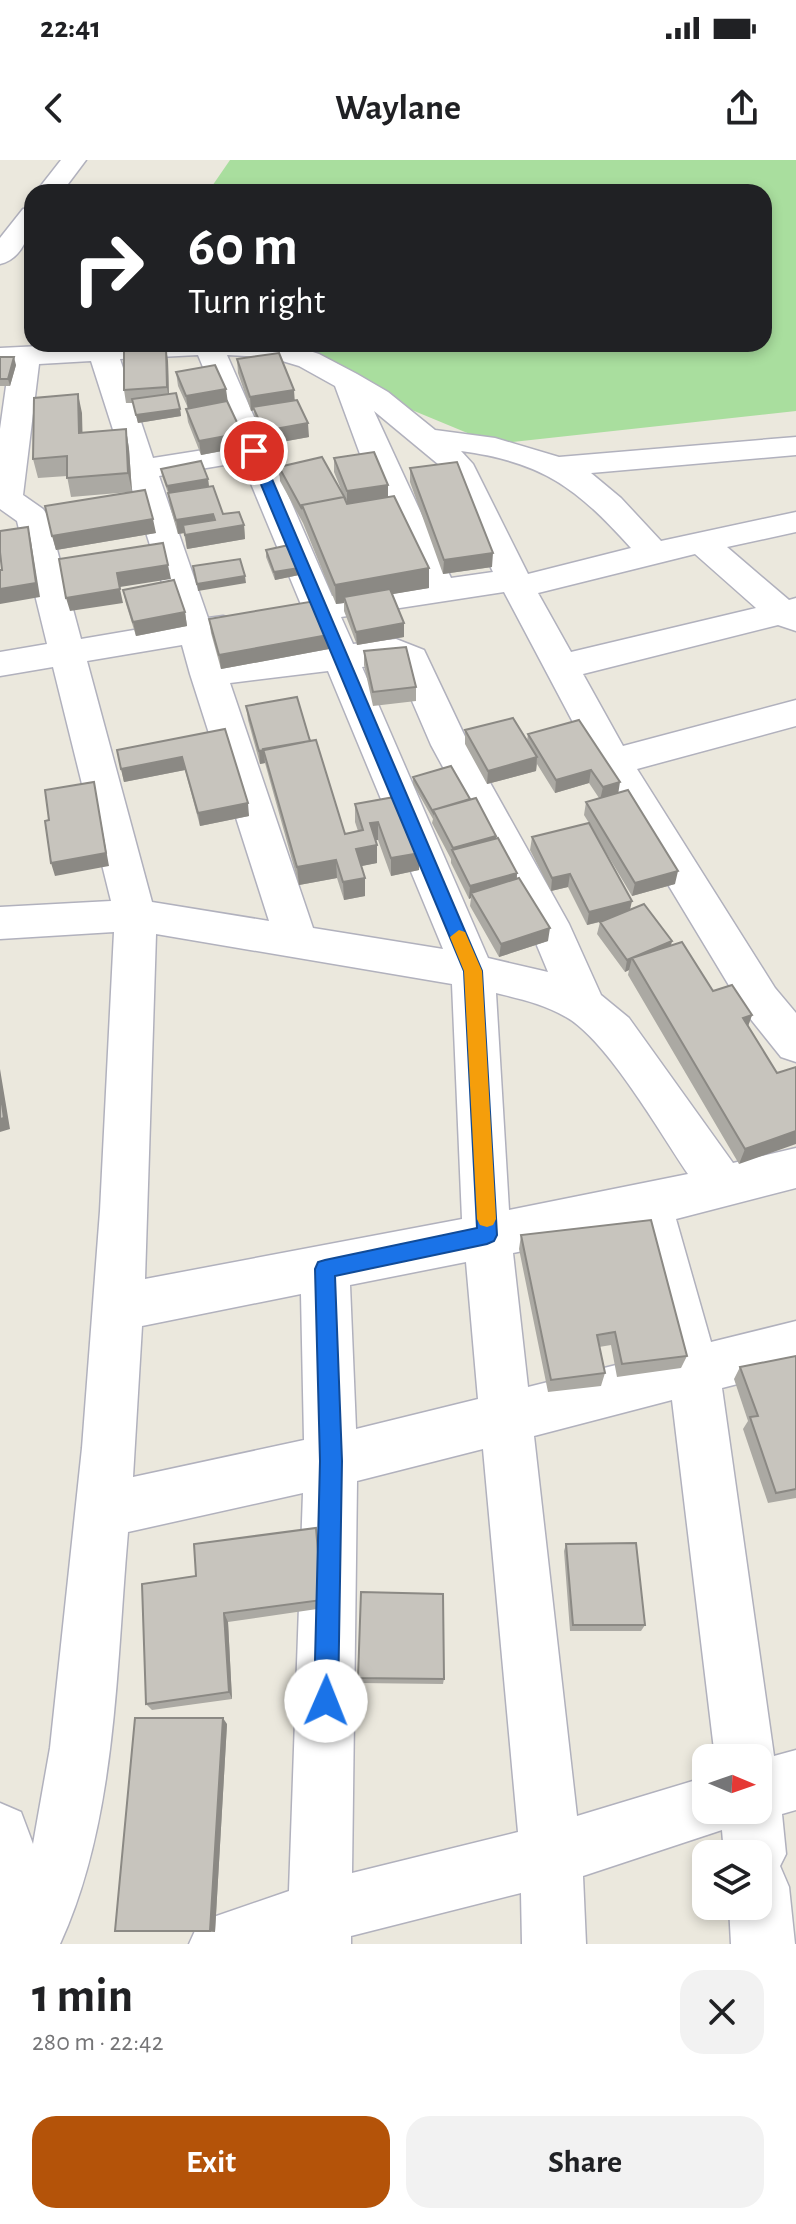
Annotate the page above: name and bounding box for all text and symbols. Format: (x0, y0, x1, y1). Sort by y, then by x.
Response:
text: 22:41 (40, 13, 101, 43)
icon: back (32, 86, 76, 130)
icon: share (720, 86, 764, 130)
text: Waylane (335, 90, 461, 126)
icon: right (56, 216, 160, 320)
text: 60 m (188, 219, 298, 275)
text: Turn right (188, 284, 325, 320)
pin (220, 417, 288, 485)
icon: arrive (232, 429, 276, 473)
position arrow (284, 1659, 368, 1743)
north arrow (692, 1744, 772, 1824)
map controls (692, 1744, 772, 1920)
button: layers (692, 1840, 772, 1920)
button: close (680, 1970, 764, 2054)
text: 1 min (32, 1973, 133, 2021)
text: 280 m · 22:42 (32, 2029, 163, 2055)
button: Exit (32, 2116, 390, 2208)
button: Share (406, 2116, 764, 2208)

